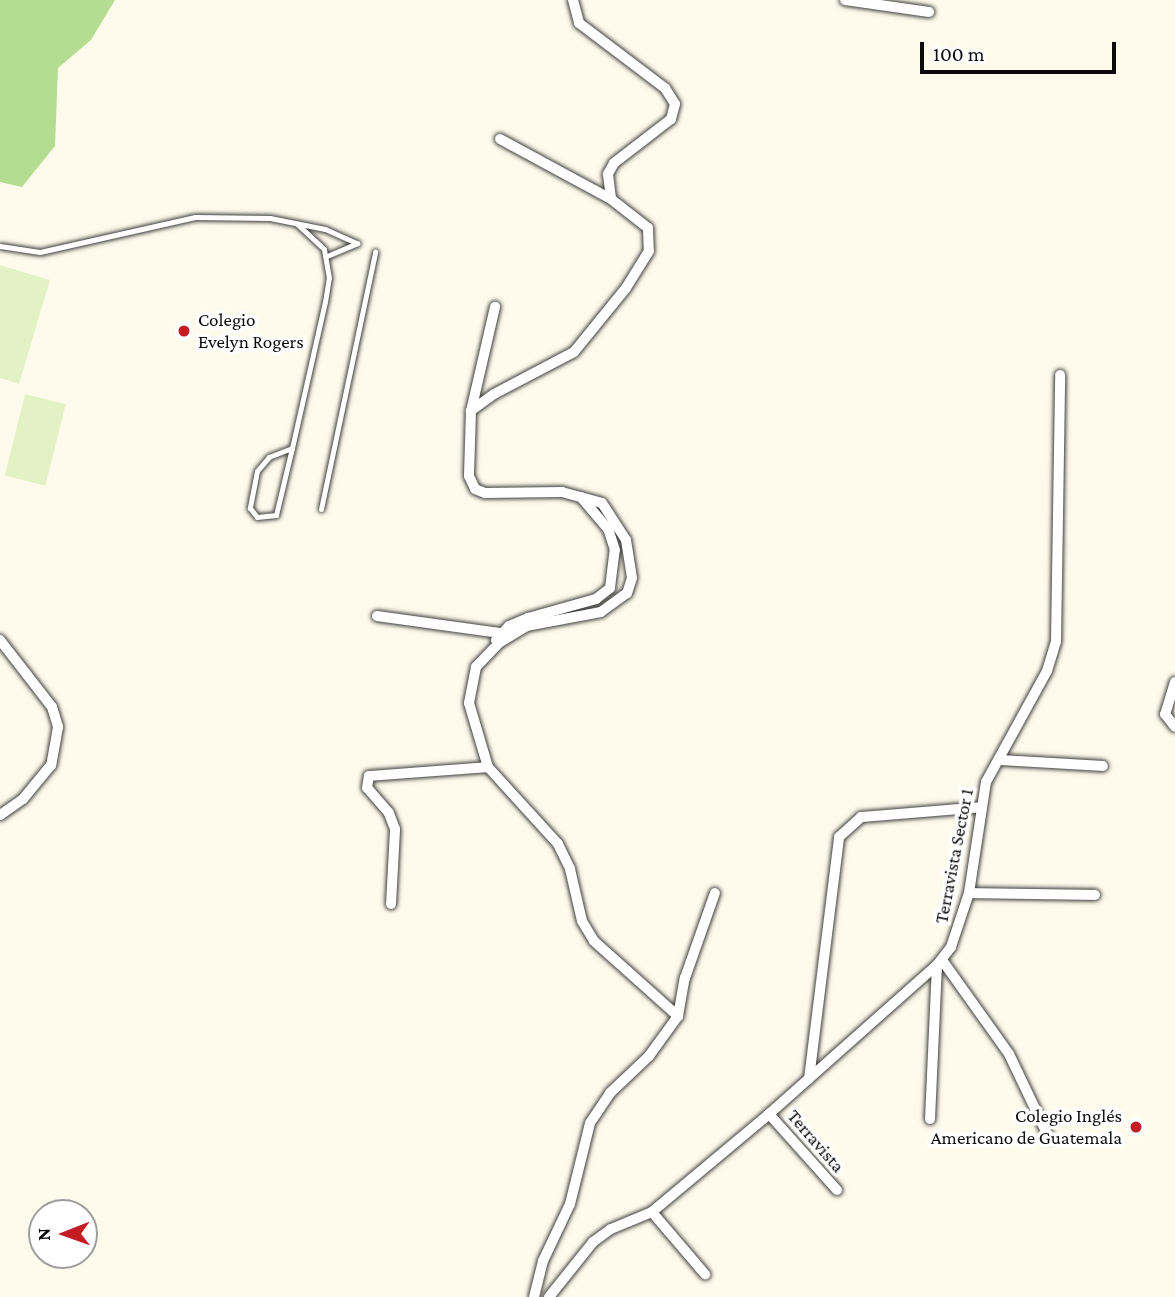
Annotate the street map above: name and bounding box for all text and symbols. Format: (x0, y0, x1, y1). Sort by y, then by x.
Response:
scale bar (923, 28, 1119, 72)
text: 100 m (933, 42, 985, 66)
place label: Colegio Evelyn Rogers (198, 309, 304, 353)
marker: Colegio Evelyn Rogers (176, 323, 192, 339)
street label: Terravista Sector 1 (930, 787, 978, 925)
street label: Terravista (782, 1105, 850, 1177)
place label: Colegio Inglés Americano de Guatemala (931, 1105, 1122, 1149)
marker: Colegio Inglés Americano de Guatemala (1128, 1119, 1144, 1135)
north arrow (28, 1199, 98, 1269)
text: N (33, 1228, 54, 1241)

